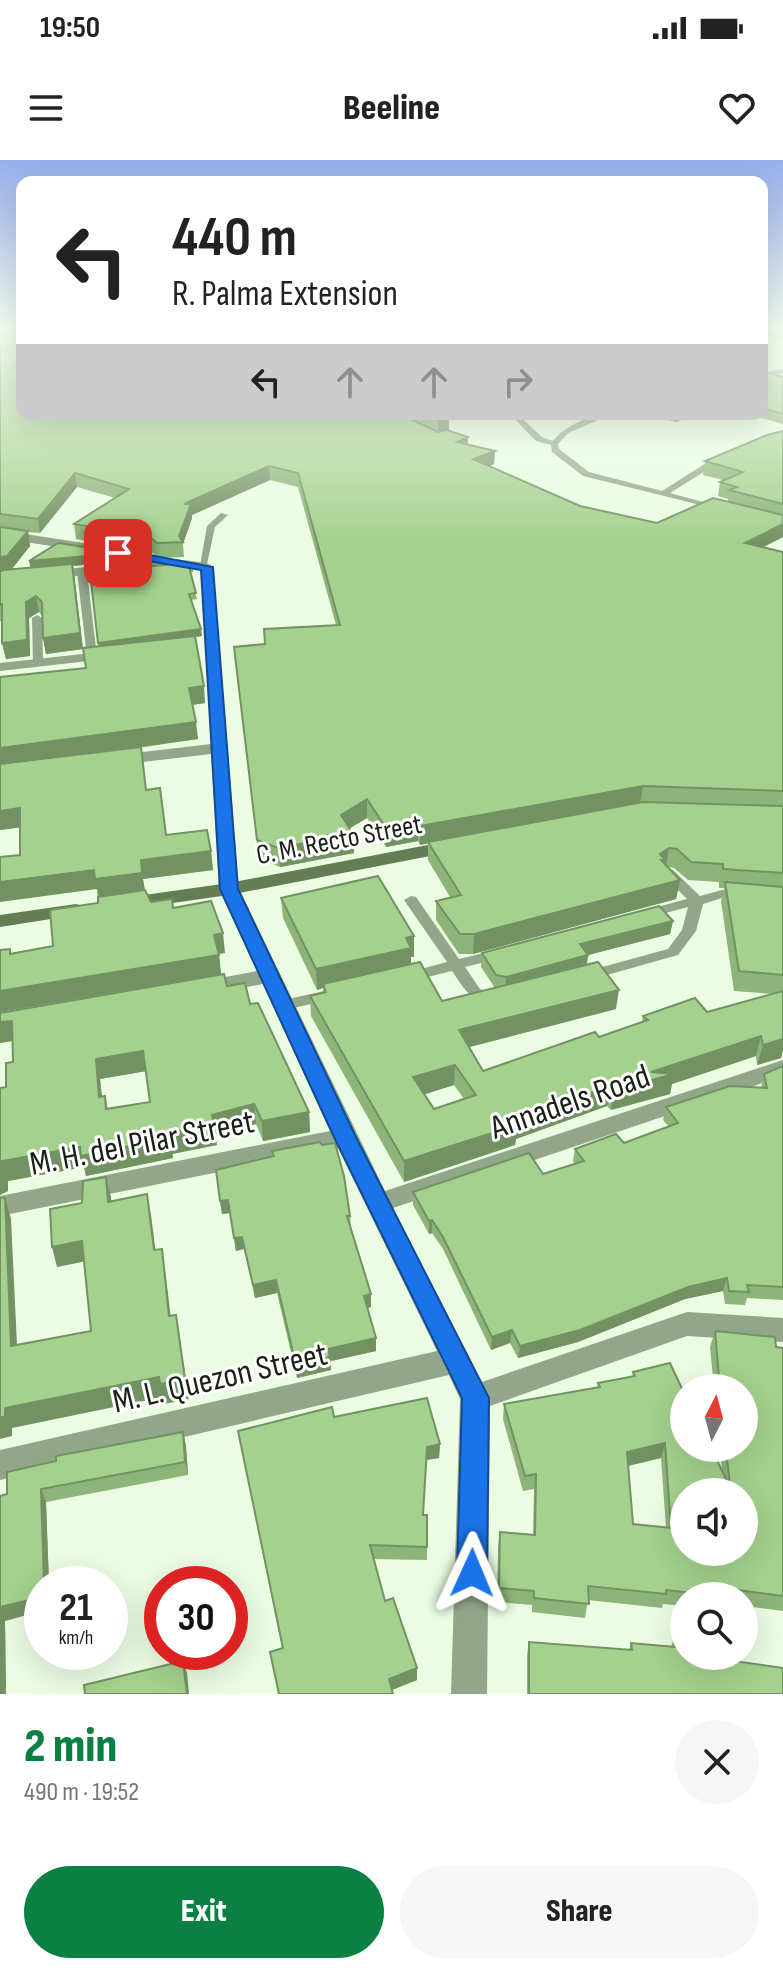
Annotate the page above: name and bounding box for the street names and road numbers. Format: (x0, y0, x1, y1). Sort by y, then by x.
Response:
street label: C. M. Recto Street (253, 808, 425, 872)
street label: Annadels Road (484, 1056, 655, 1149)
street label: M. H. del Pilar Street (26, 1101, 258, 1185)
street label: M. L. Quezon Street (109, 1333, 331, 1423)

